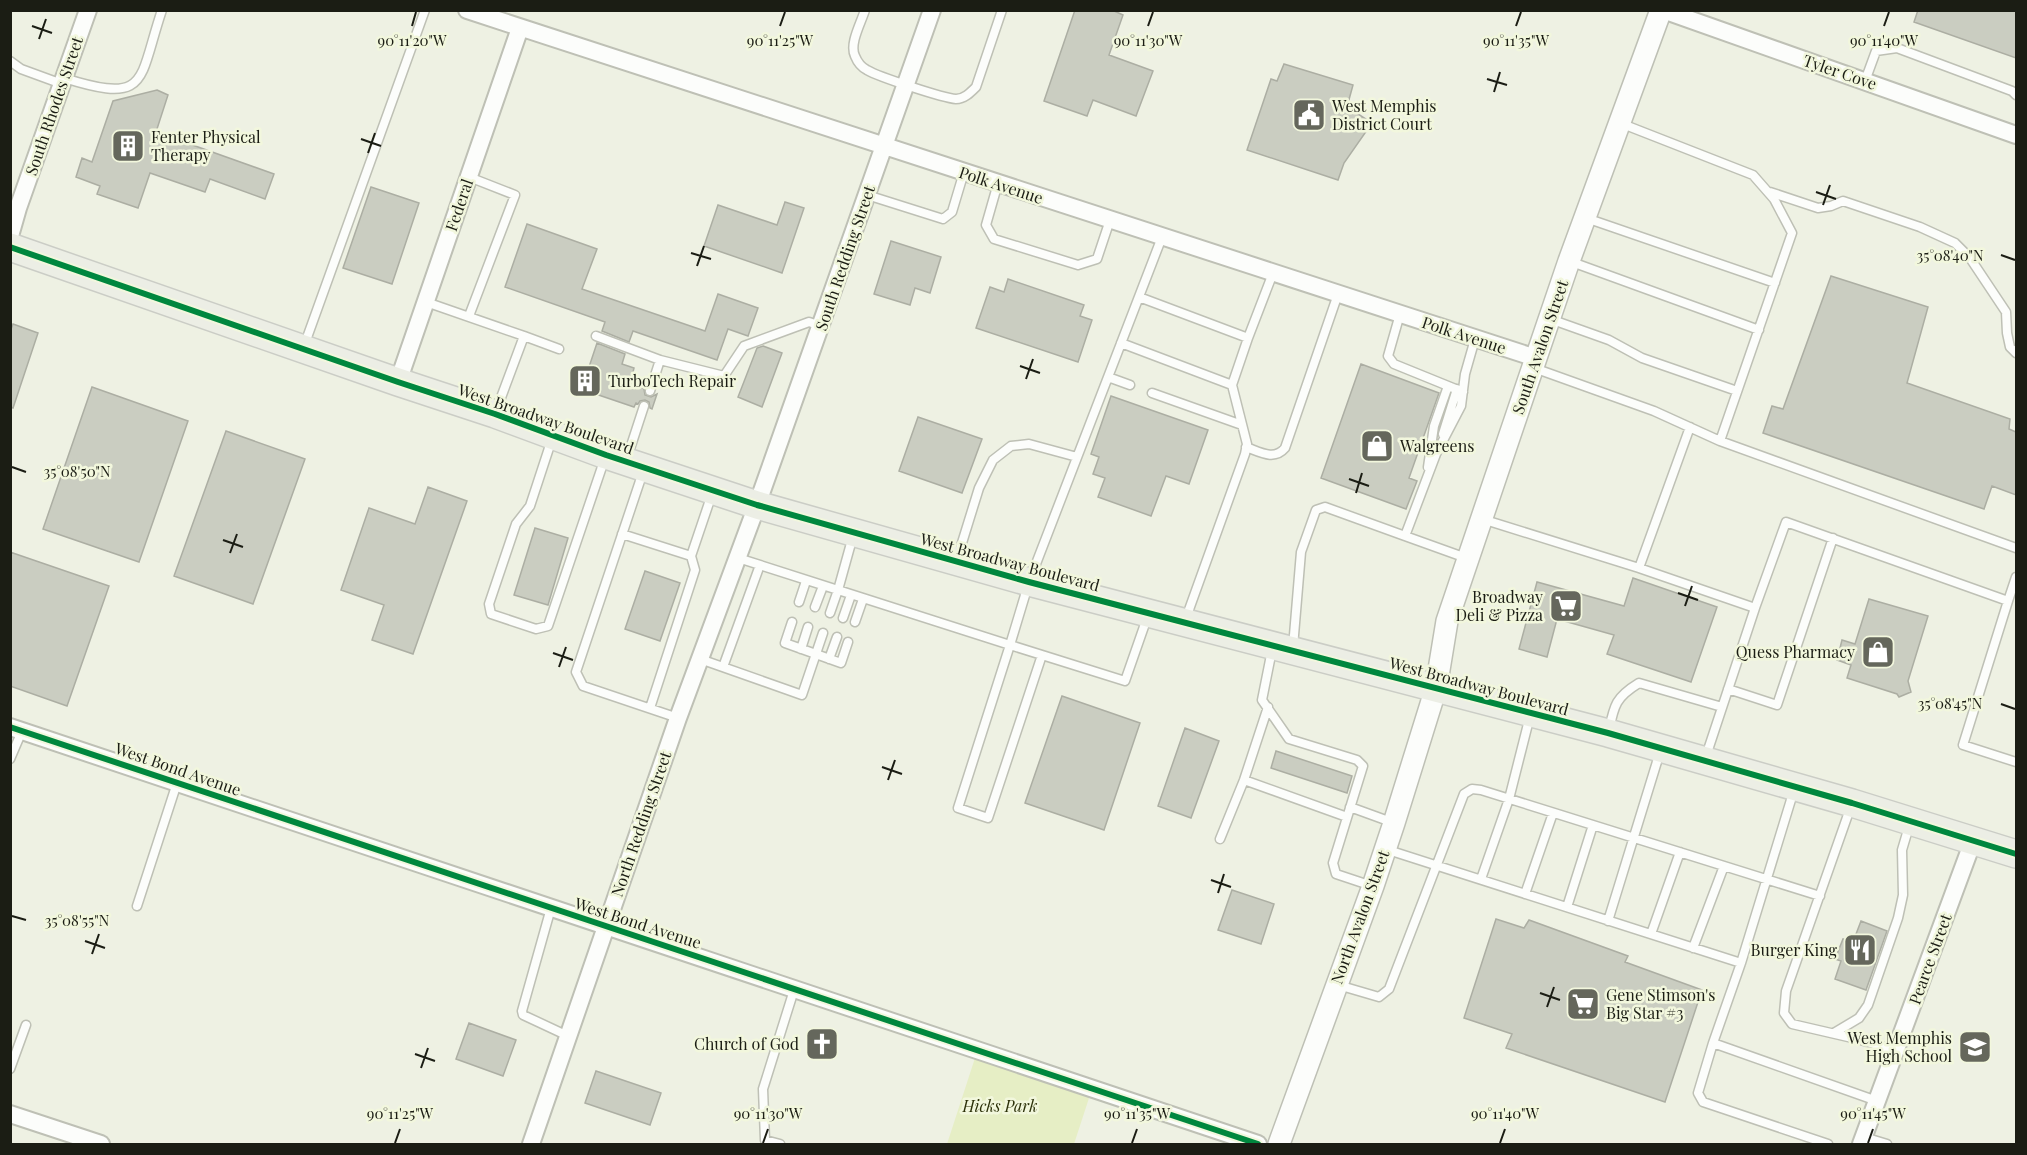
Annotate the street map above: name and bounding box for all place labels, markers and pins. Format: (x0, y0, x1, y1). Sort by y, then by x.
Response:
place label: West Memphis District Court (1331, 95, 1437, 134)
public building icon: West Memphis District Court (1291, 97, 1327, 133)
place label: Fenter Physical Therapy (151, 126, 261, 165)
building icon: Fenter Physical Therapy (110, 128, 146, 164)
building icon: TurboTech Repair (567, 363, 603, 399)
place label: TurboTech Repair (608, 370, 736, 391)
shop icon: Walgreens (1359, 428, 1395, 464)
place label: Walgreens (1399, 435, 1474, 456)
place label: Broadway Deli & Pizza (1455, 586, 1543, 625)
supermarket icon: Broadway Deli & Pizza (1548, 588, 1584, 624)
shop icon: Quess Pharmacy (1860, 634, 1896, 670)
place label: Quess Pharmacy (1736, 641, 1855, 662)
restaurant icon: Burger King (1842, 932, 1878, 968)
place label: Burger King (1750, 939, 1838, 960)
place label: Gene Stimson's Big Star #3 (1606, 984, 1716, 1023)
supermarket icon: Gene Stimson's Big Star #3 (1565, 986, 1601, 1022)
church icon: Church of God (804, 1026, 840, 1062)
place label: West Memphis High School (1847, 1027, 1952, 1066)
school or university icon: West Memphis High School (1957, 1029, 1993, 1065)
place label: Church of God (694, 1033, 799, 1054)

